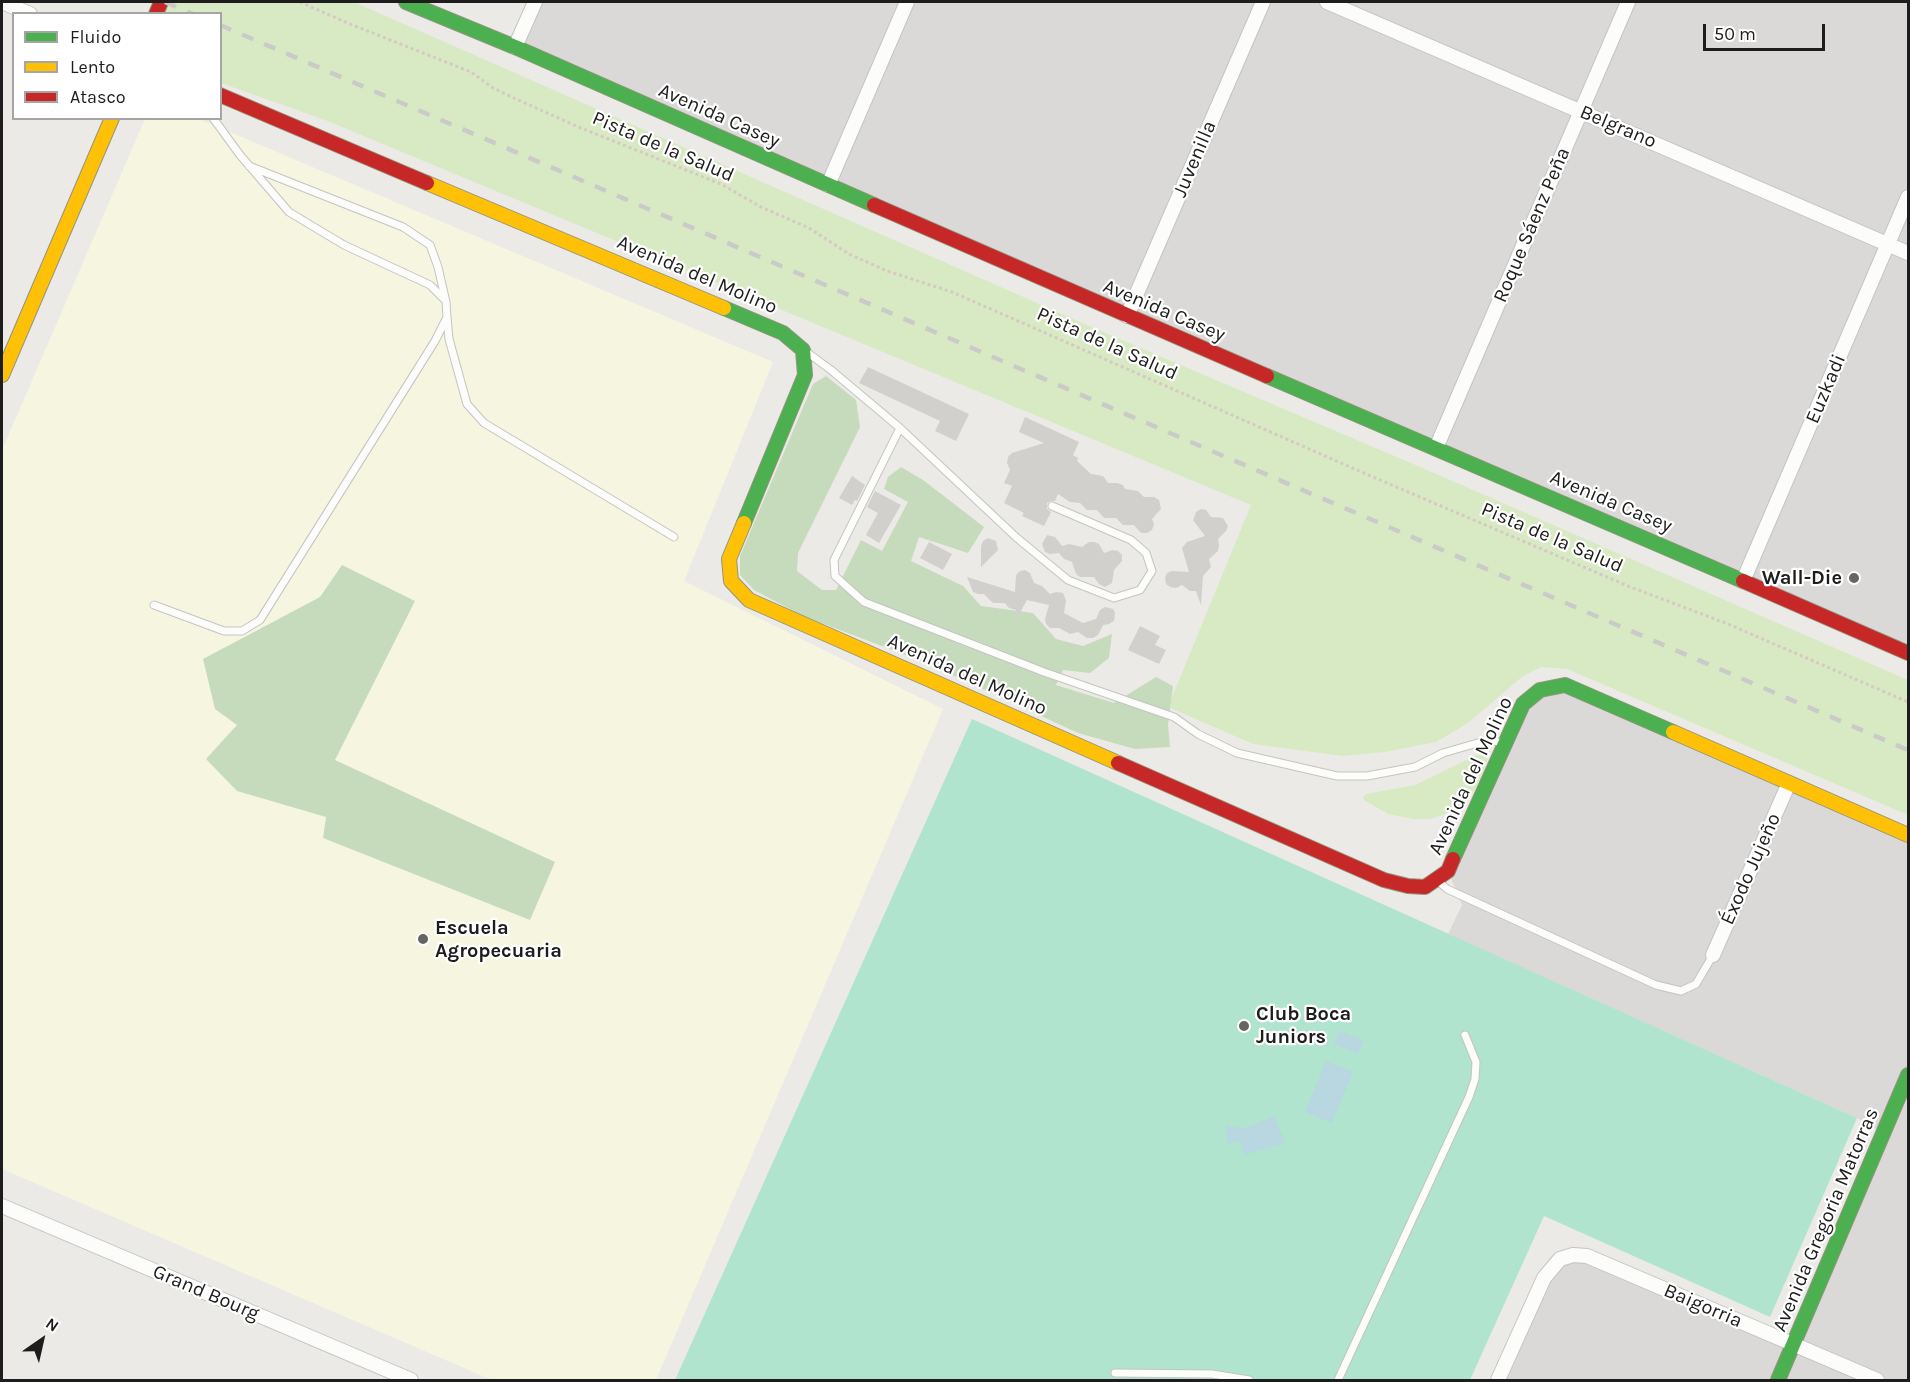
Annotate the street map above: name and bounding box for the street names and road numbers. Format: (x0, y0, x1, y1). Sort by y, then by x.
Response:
street label: Avenida Casey (655, 79, 783, 153)
street label: Belgrano (1576, 100, 1660, 154)
street label: Pista de la Salud (588, 106, 738, 188)
street label: Juvenilla (1168, 117, 1222, 201)
street label: Roque Sáenz Peña (1489, 144, 1575, 306)
street label: Avenida del Molino (613, 230, 781, 320)
street label: Avenida Casey (1099, 274, 1229, 348)
street label: Pista de la Salud (1033, 302, 1181, 386)
street label: Euzkadi (1801, 351, 1851, 427)
street label: Avenida Casey (1546, 465, 1676, 539)
street label: Pista de la Salud (1477, 497, 1627, 579)
street label: Avenida del Molino (884, 629, 1050, 721)
street label: Avenida del Molino (1424, 693, 1518, 859)
street label: Éxodo Jujeño (1716, 809, 1786, 929)
street label: Avenida Gregoria Matorras (1768, 1104, 1884, 1336)
street label: Grand Bourg (149, 1260, 263, 1326)
street label: Baigorria (1660, 1279, 1746, 1333)

